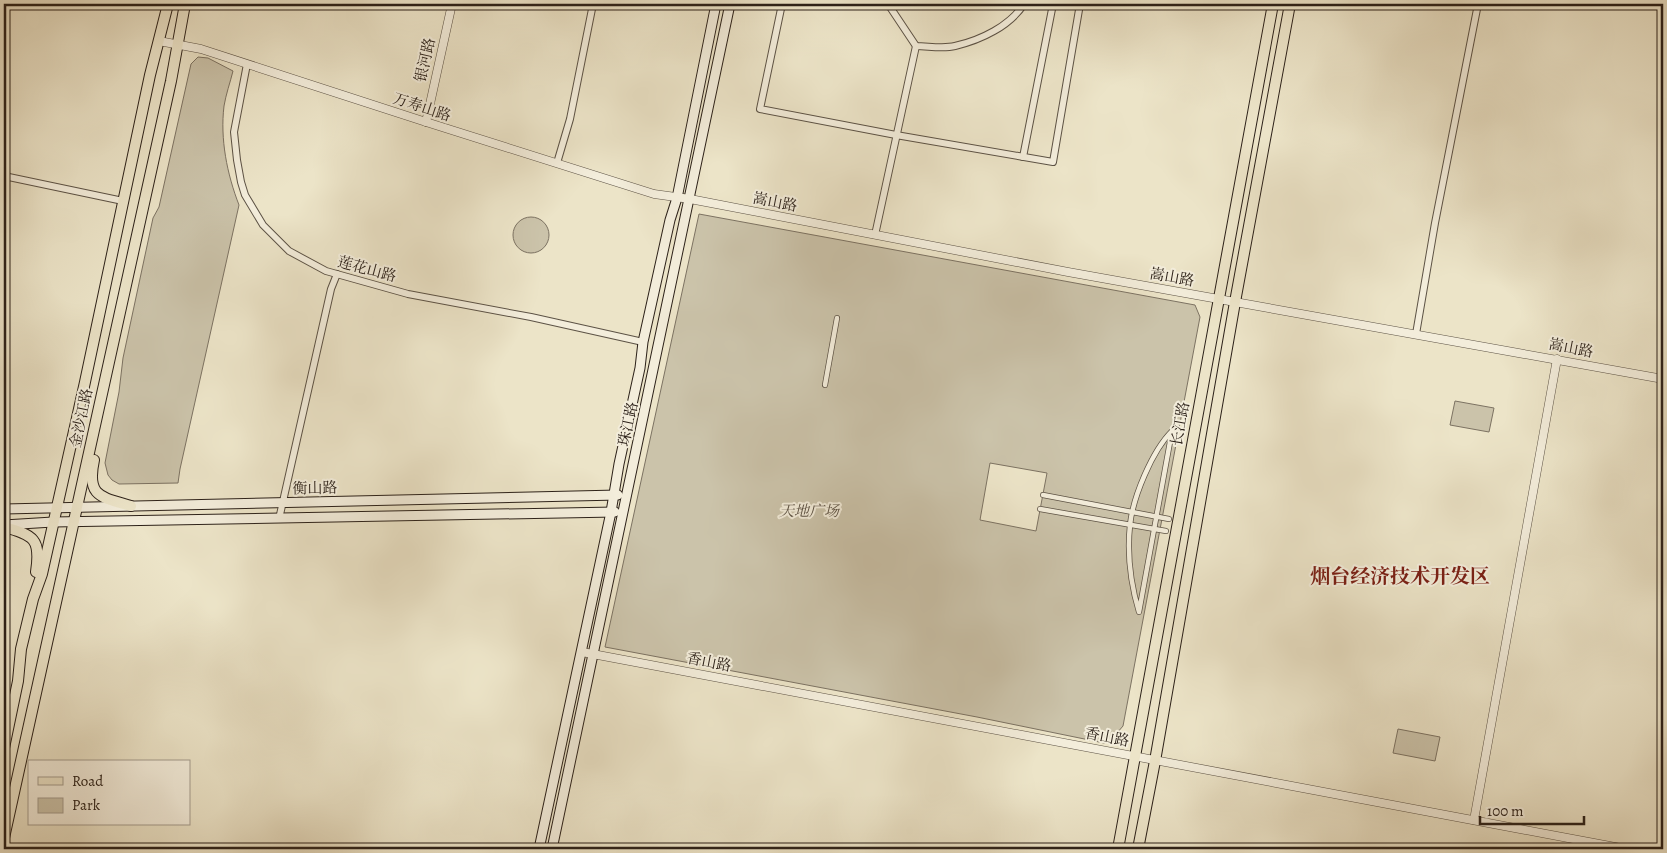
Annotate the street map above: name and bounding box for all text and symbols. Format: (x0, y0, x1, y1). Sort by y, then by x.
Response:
street label: 银河路 (410, 36, 440, 84)
street label: 万寿山路 (390, 88, 454, 126)
street label: 嵩山路 (751, 188, 799, 216)
street label: 莲花山路 (335, 252, 399, 286)
street label: 嵩山路 (1148, 263, 1196, 291)
street label: 嵩山路 (1547, 334, 1595, 362)
street label: 金沙江路 (65, 387, 97, 449)
street label: 珠江路 (614, 400, 642, 448)
street label: 长江路 (1166, 400, 1194, 448)
street label: 衡山路 (292, 478, 338, 498)
park label: 天地广场 (779, 501, 841, 521)
district label: 烟台经济技术开发区 (1310, 563, 1490, 590)
street label: 香山路 (685, 648, 733, 676)
street label: 香山路 (1083, 723, 1131, 751)
legend (28, 760, 190, 826)
text: Road (72, 771, 104, 791)
scale bar (1480, 793, 1583, 825)
text: Park (72, 795, 101, 815)
text: 100 m (1487, 801, 1524, 821)

